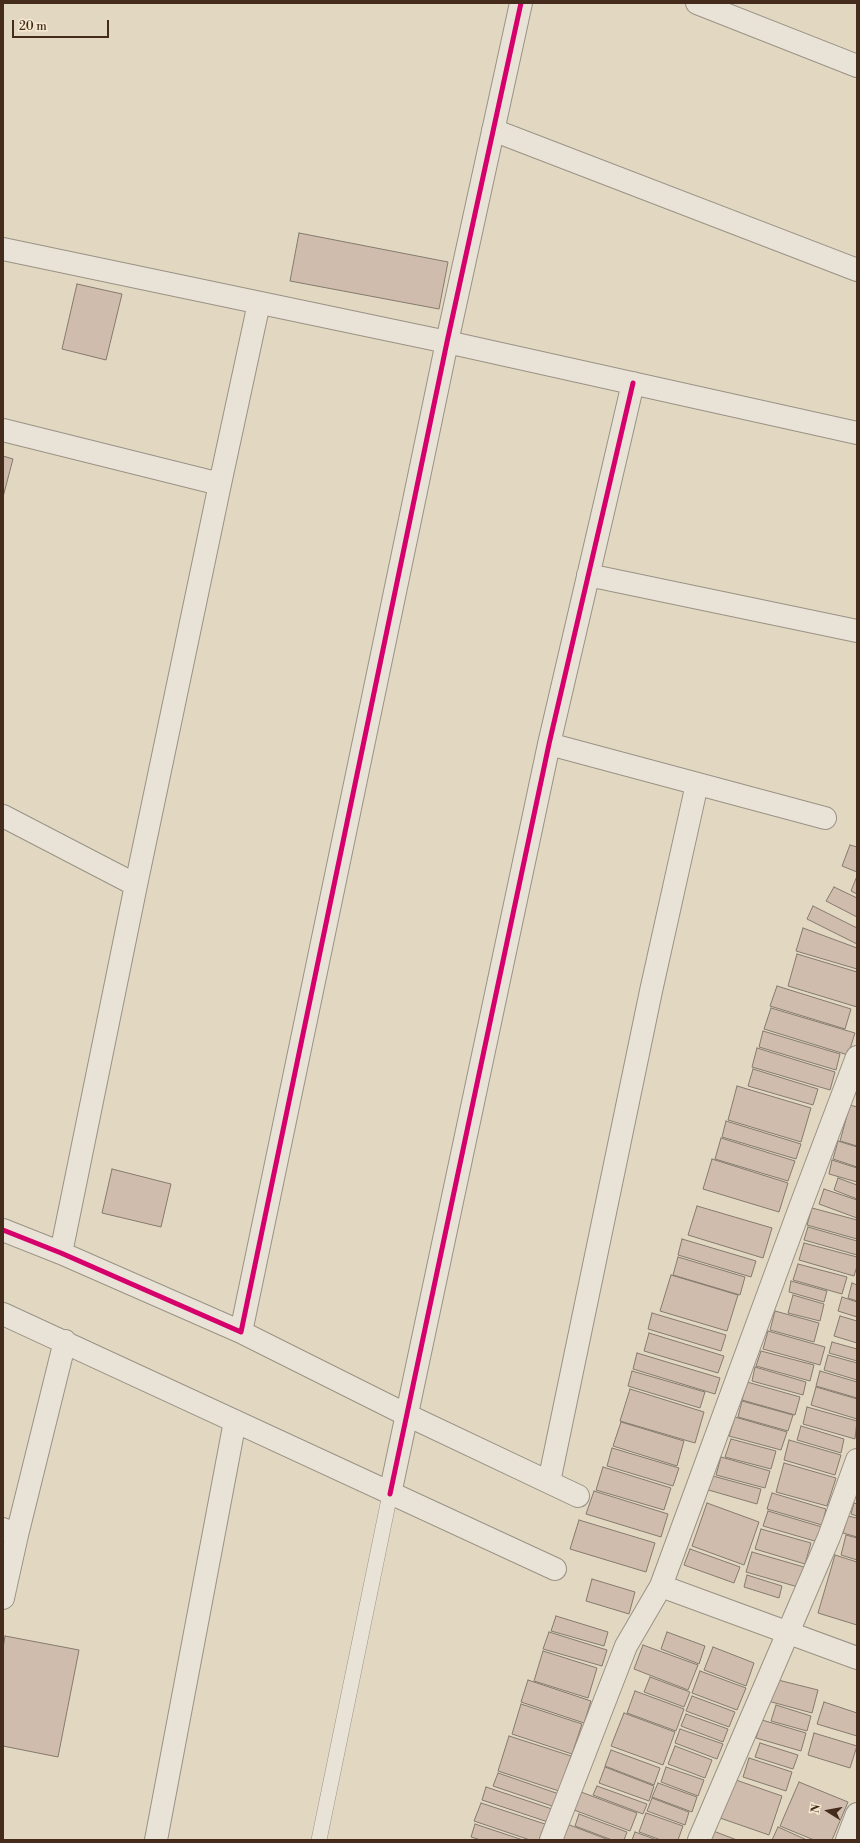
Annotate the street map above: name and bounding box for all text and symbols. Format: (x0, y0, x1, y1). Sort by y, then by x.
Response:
scale bar (14, 12, 111, 38)
text: 20 m (19, 19, 47, 34)
north arrow (808, 1791, 848, 1831)
text: N (809, 1803, 824, 1814)

